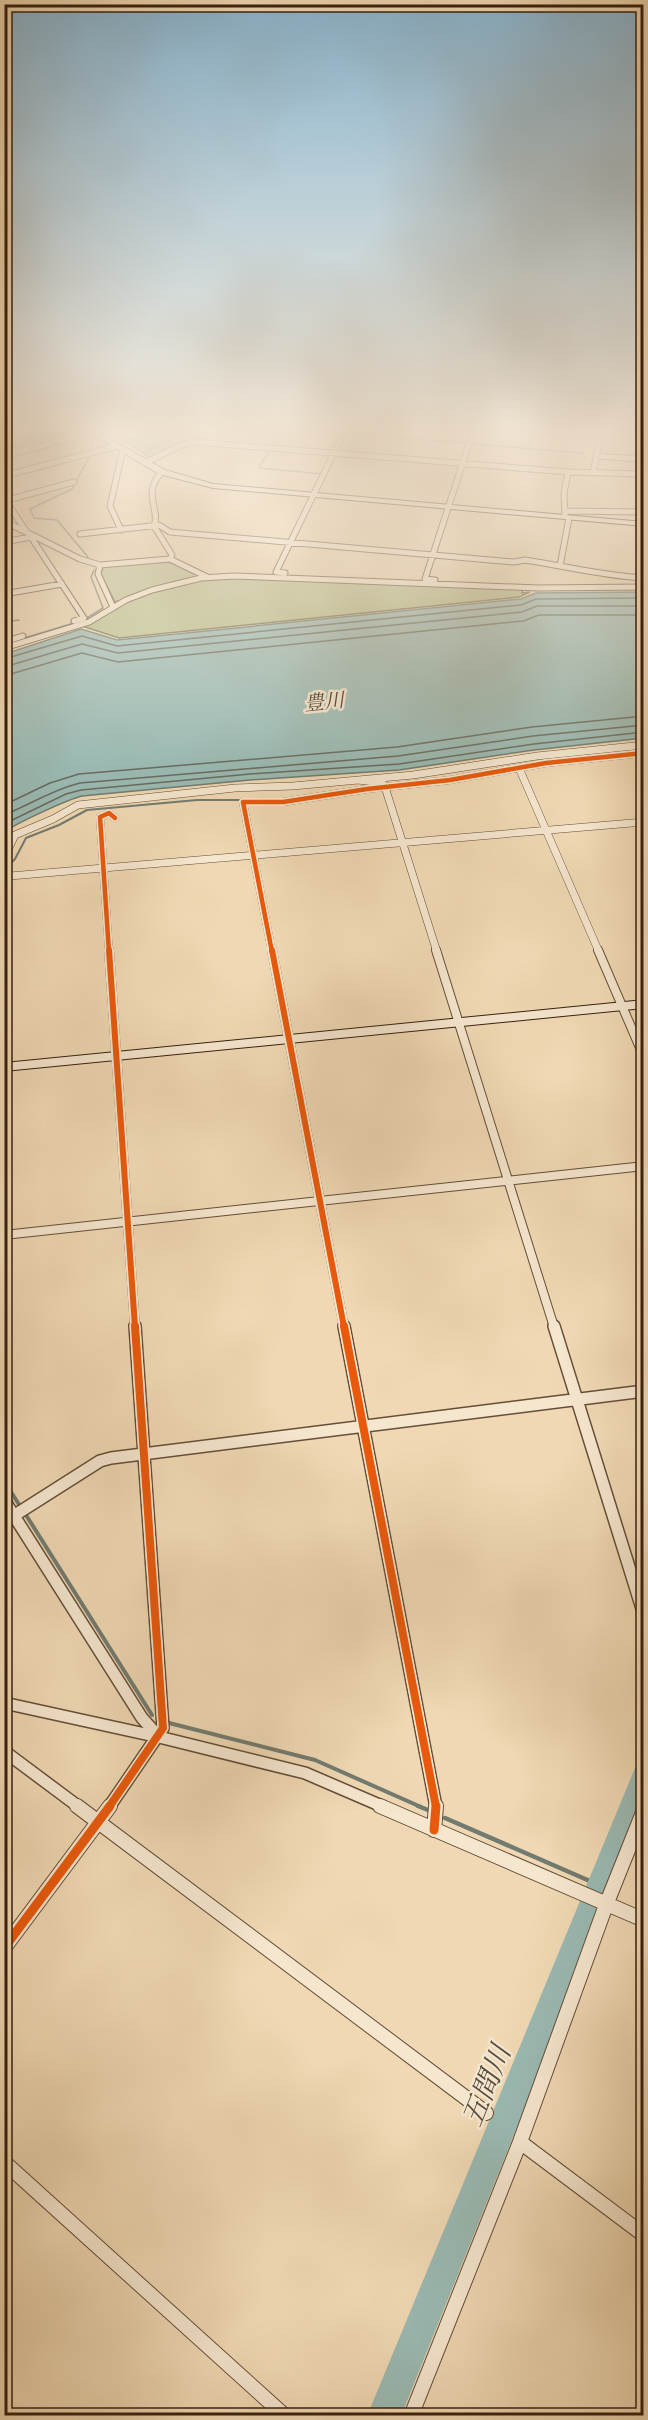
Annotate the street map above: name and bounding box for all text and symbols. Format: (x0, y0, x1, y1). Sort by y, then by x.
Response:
water label: 豊川 (303, 687, 347, 717)
water label: 五間川 (455, 2038, 520, 2132)

